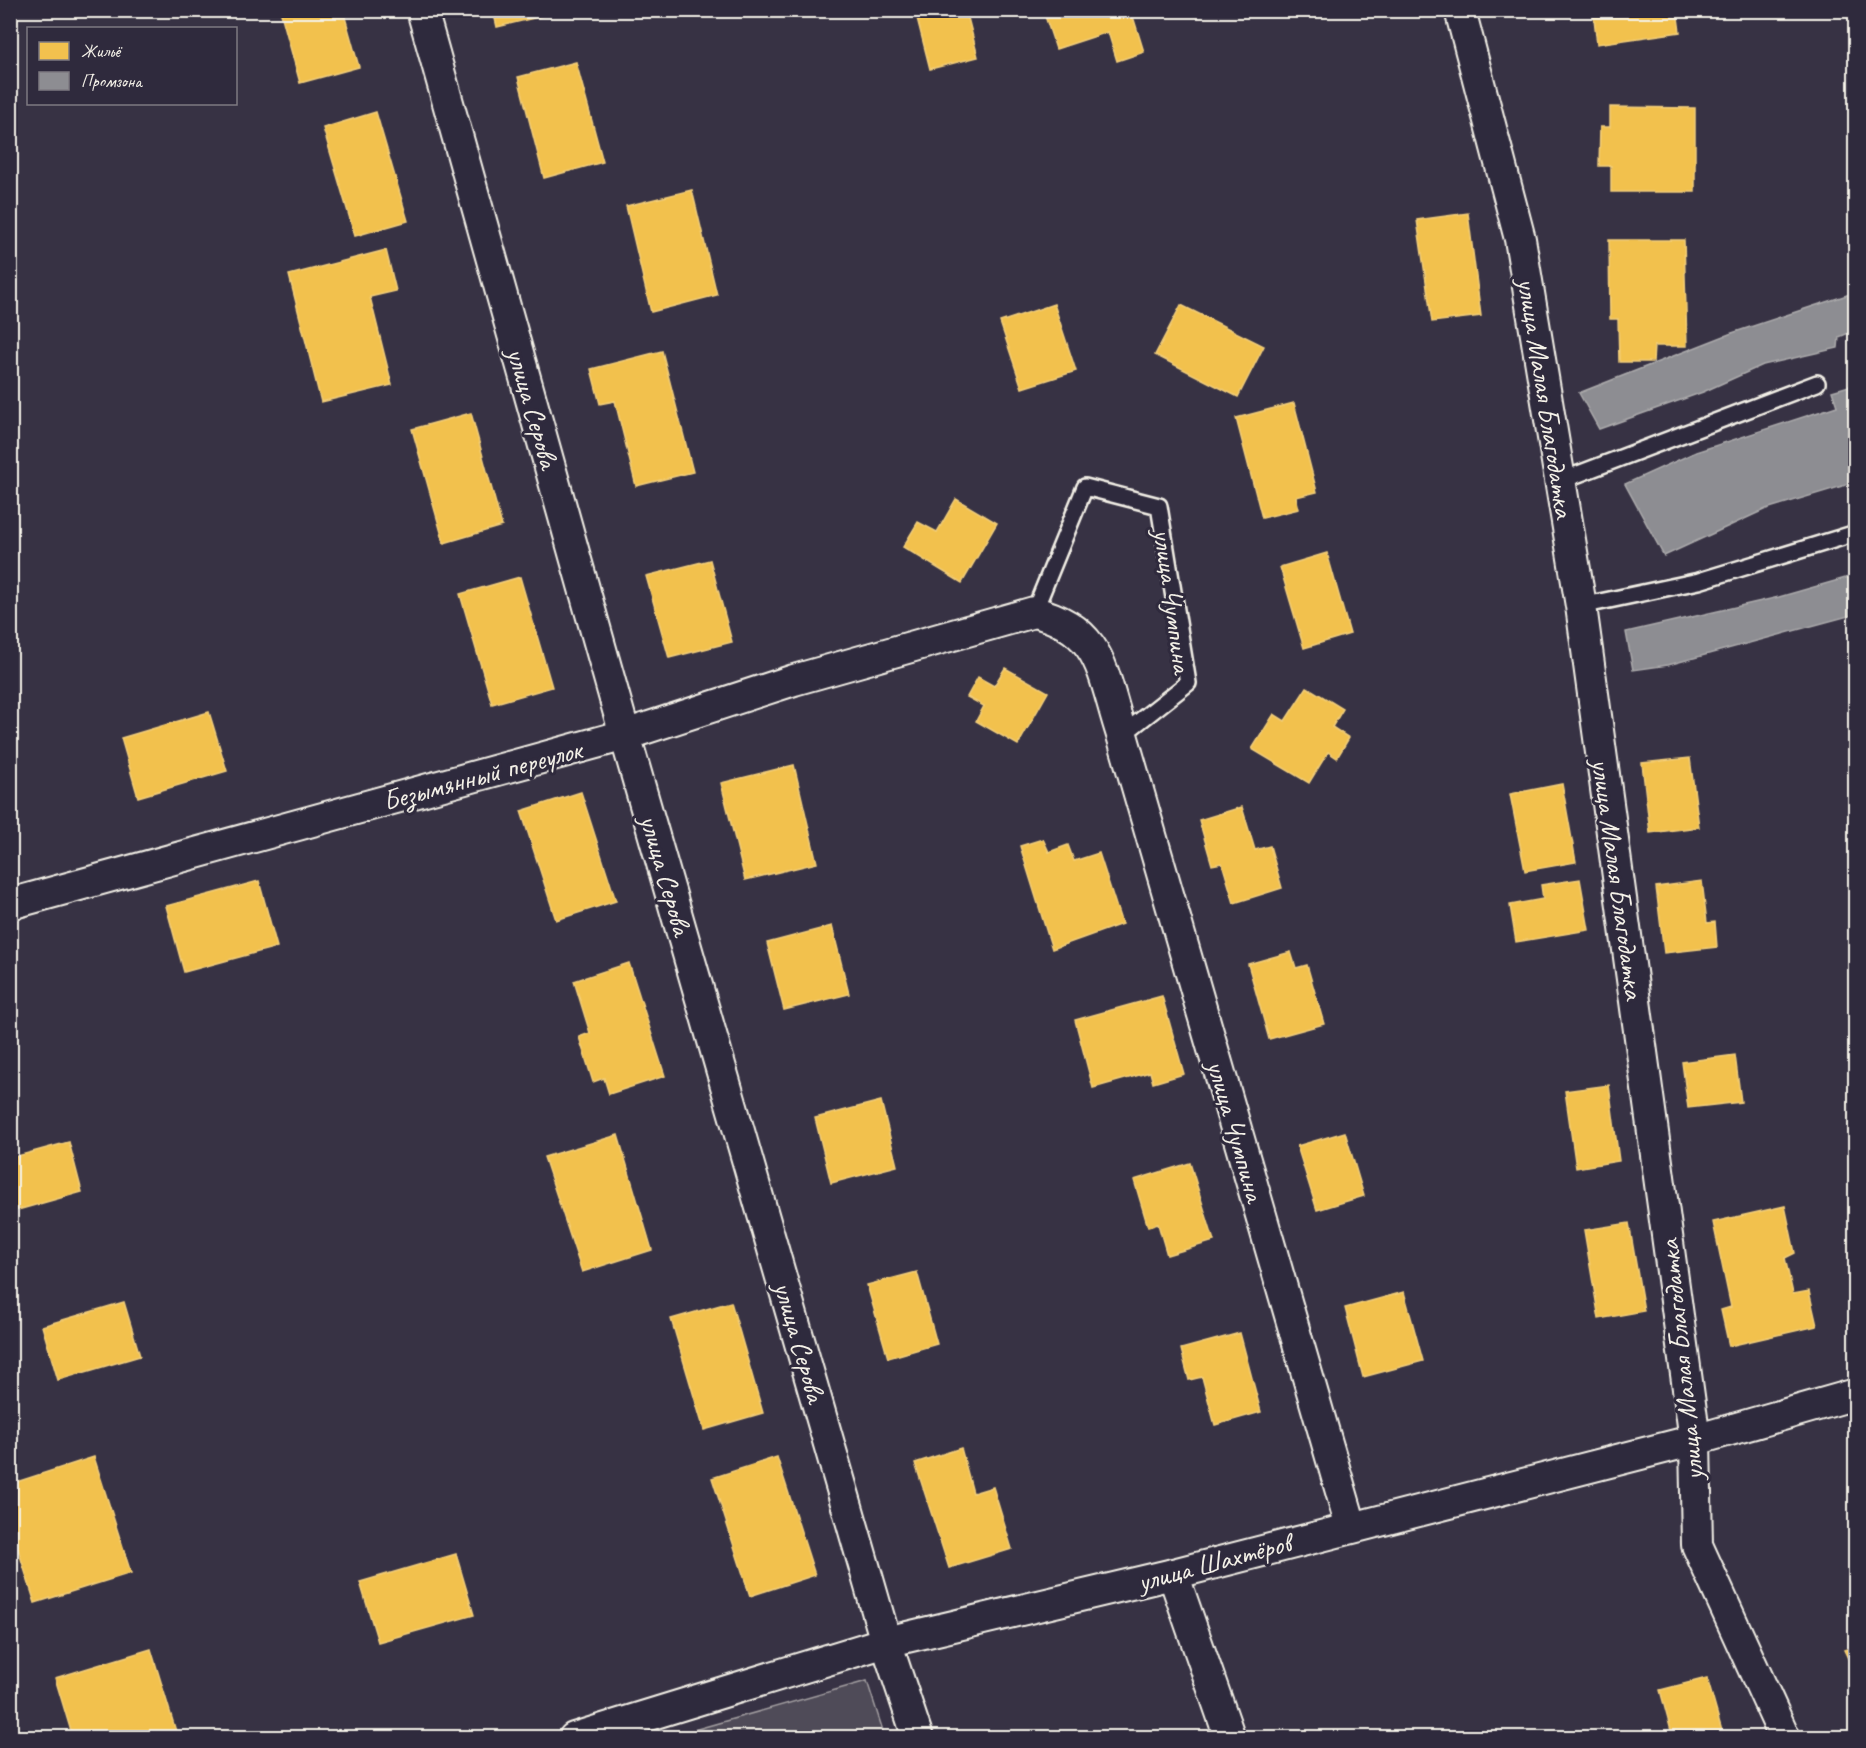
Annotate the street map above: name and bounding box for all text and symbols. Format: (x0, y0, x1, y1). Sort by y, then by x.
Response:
legend (27, 27, 237, 105)
text: Жильё (81, 40, 123, 62)
text: Промзона (81, 70, 143, 92)
street label: улица Малая Благодатка (1509, 274, 1583, 522)
street label: улица Серова (499, 342, 568, 475)
street label: улица Чумпина (1145, 525, 1201, 678)
street label: Безымянный переулок (379, 731, 588, 819)
street label: улица Малая Благодатка (1584, 755, 1652, 1003)
street label: улица Серова (632, 809, 701, 942)
street label: улица Чумпина (1199, 1054, 1274, 1208)
street label: улица Малая Благодатка (1651, 1236, 1711, 1484)
street label: улица Серова (766, 1276, 835, 1409)
street label: улица Шахтёров (1132, 1524, 1299, 1600)

